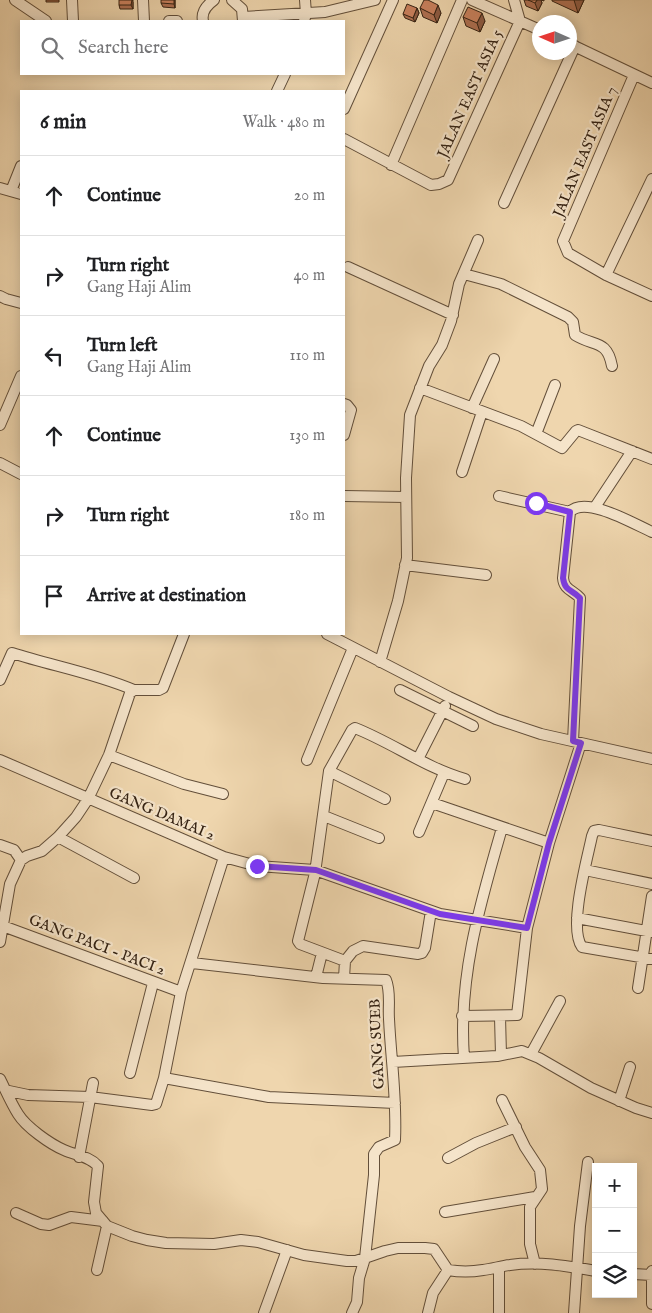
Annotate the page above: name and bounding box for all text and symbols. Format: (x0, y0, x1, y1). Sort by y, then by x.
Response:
north arrow (532, 15, 577, 60)
search box (20, 20, 345, 75)
street label: JALAN EAST ASIA 5 (432, 26, 507, 163)
icon: search (38, 34, 66, 62)
text: Search here (78, 36, 169, 60)
street label: JALAN EAST ASIA 7 (548, 84, 621, 222)
text: 6 min (40, 109, 86, 136)
text: Walk · 480 m (243, 113, 325, 133)
icon: ahead (40, 182, 68, 210)
text: Continue (87, 184, 161, 208)
text: 20 m (294, 186, 325, 206)
text: Turn right (87, 254, 169, 278)
icon: right (40, 262, 68, 290)
text: 40 m (293, 266, 325, 286)
text: Gang Haji Alim (87, 278, 191, 298)
text: Turn left (87, 334, 158, 358)
icon: left (40, 342, 68, 370)
text: 110 m (289, 346, 325, 366)
text: Gang Haji Alim (87, 358, 191, 378)
icon: ahead (40, 422, 68, 450)
text: Continue (87, 424, 161, 448)
text: 130 m (289, 426, 325, 446)
route start (525, 492, 548, 515)
icon: right (40, 502, 68, 530)
text: Turn right (87, 504, 169, 528)
text: 180 m (289, 506, 325, 526)
icon: arrive (40, 582, 68, 610)
text: Arrive at destination (87, 584, 246, 608)
street label: GANG DAMAI 2 (106, 783, 218, 845)
route end (246, 855, 269, 878)
street label: GANG PACI - PACI 2 (26, 910, 168, 980)
street label: GANG SUEB (365, 998, 389, 1090)
map controls (592, 1163, 637, 1298)
button: + (592, 1163, 637, 1208)
button: − (592, 1208, 637, 1253)
button: layers (592, 1253, 637, 1298)

